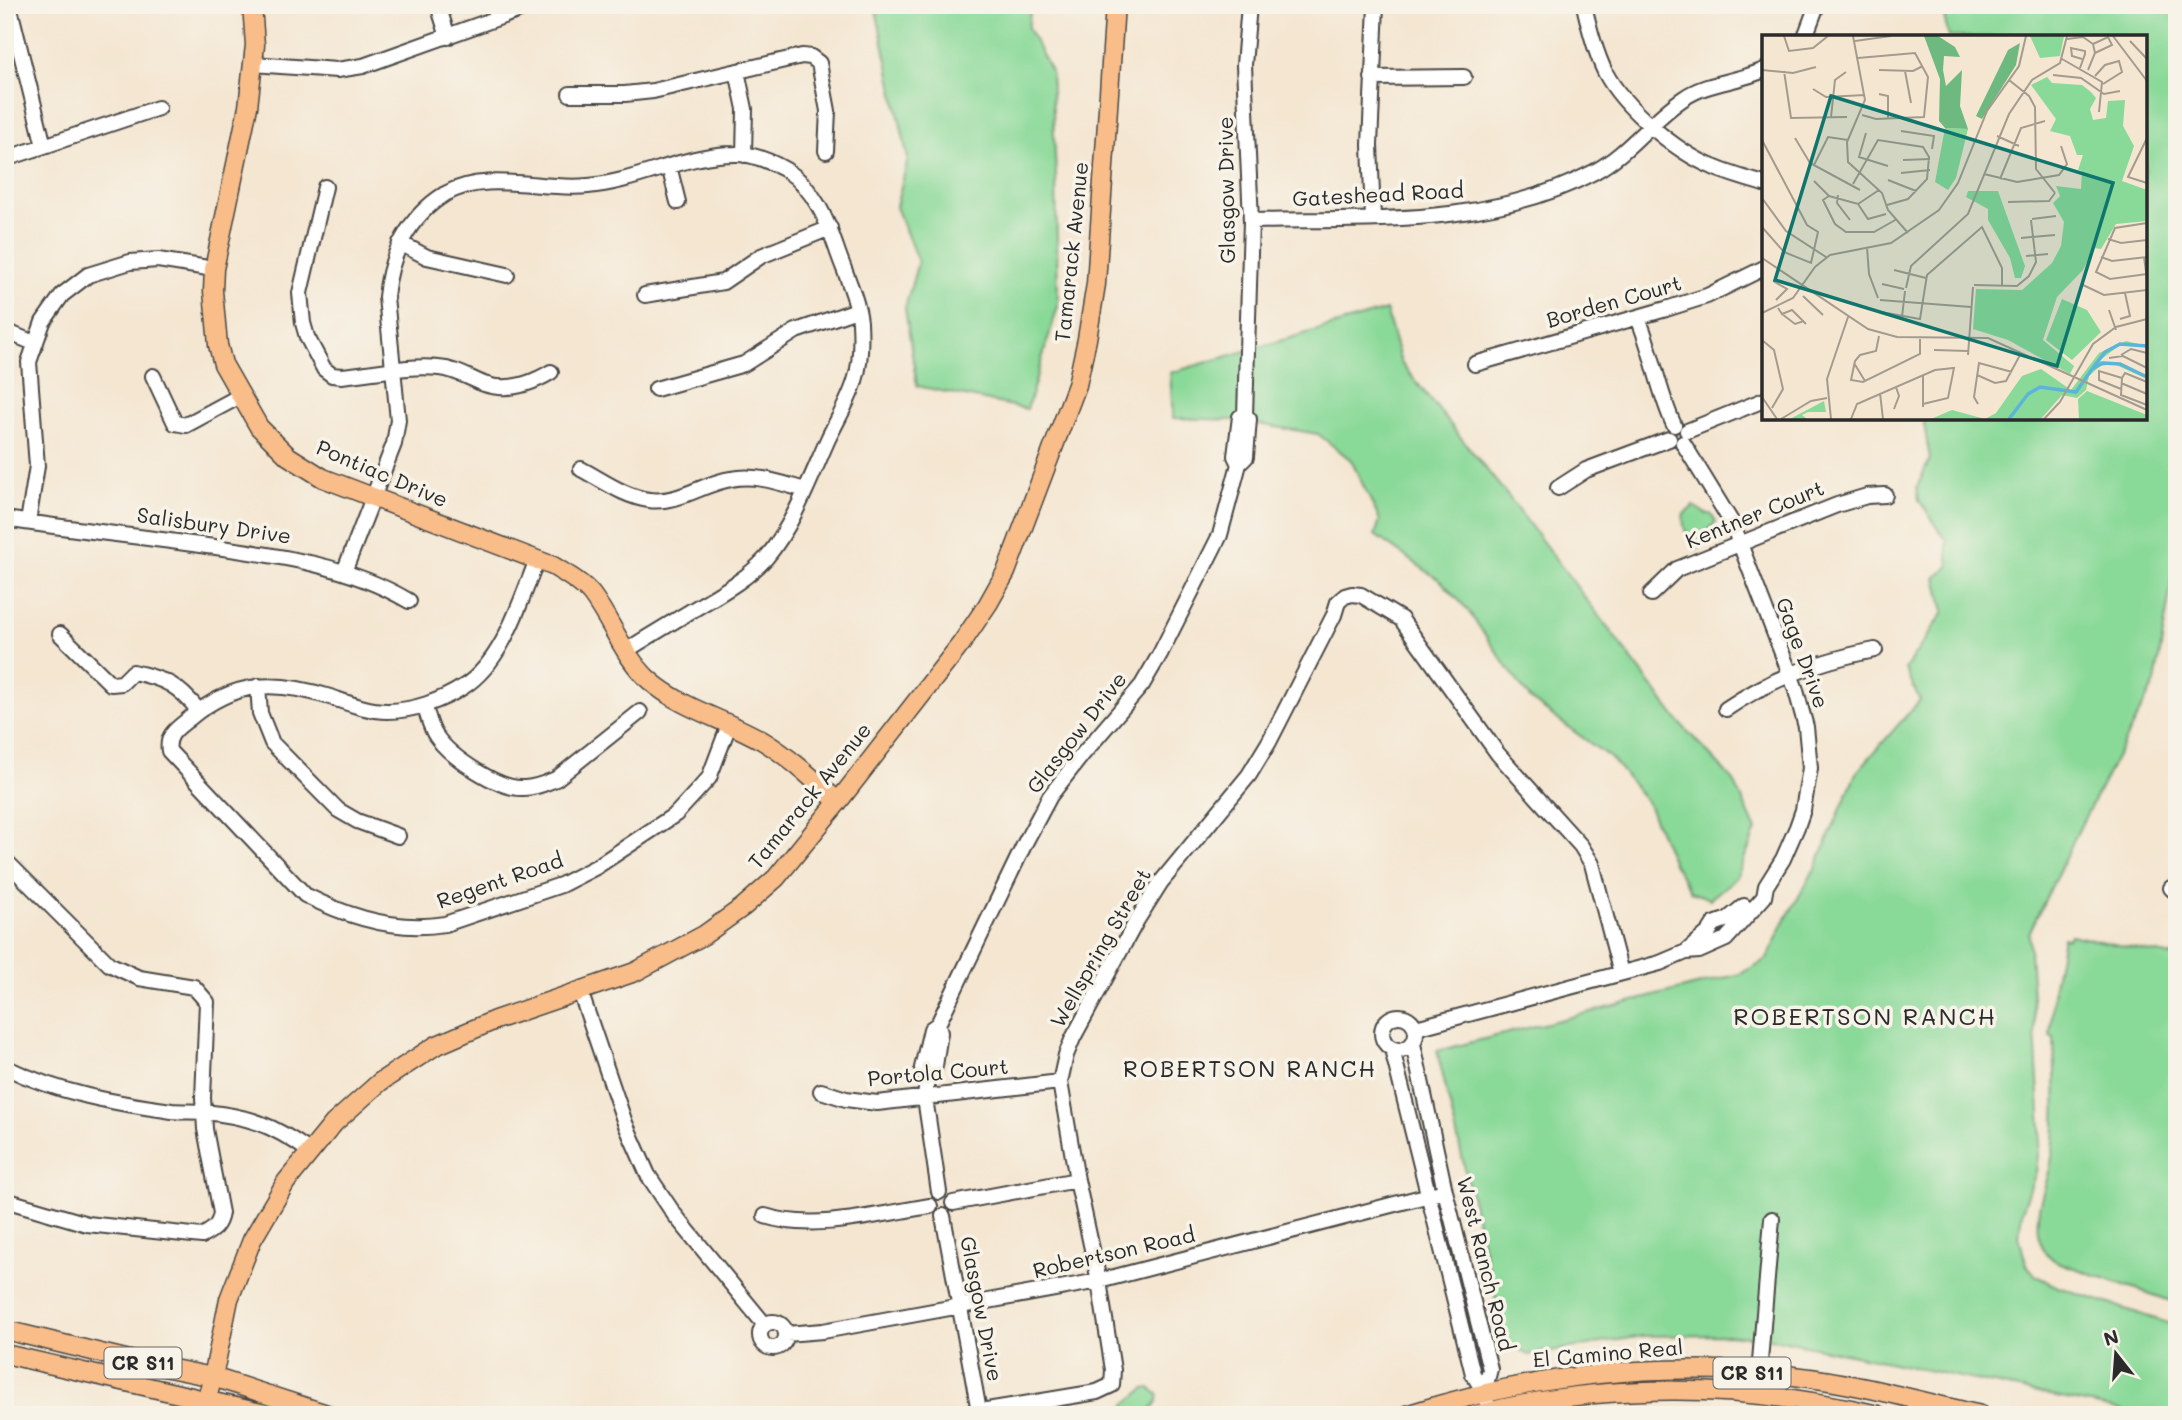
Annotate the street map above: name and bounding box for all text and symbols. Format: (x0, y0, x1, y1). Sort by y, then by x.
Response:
inset map (1762, 35, 2147, 420)
street label: Glasgow Drive (1211, 116, 1240, 264)
street label: Tamarack Avenue (1048, 160, 1093, 343)
street label: Gateshead Road (1292, 176, 1464, 211)
street label: Borden Court (1543, 268, 1684, 333)
street label: Pontiac Drive (313, 433, 452, 512)
street label: Kentner Court (1681, 474, 1828, 554)
street label: Salisbury Drive (135, 500, 293, 549)
street label: Gage Drive (1771, 593, 1836, 712)
street label: Glasgow Drive (1020, 666, 1132, 798)
street label: Tamarack Avenue (741, 716, 876, 874)
street label: Regent Road (433, 845, 566, 914)
street label: Wellspring Street (1043, 863, 1156, 1032)
district label: ROBERTSON RANCH (1733, 1000, 1997, 1031)
street label: Portola Court (866, 1052, 1009, 1091)
district label: ROBERTSON RANCH (1123, 1053, 1377, 1083)
street label: West Ranch Road (1452, 1174, 1521, 1354)
street label: Robertson Road (1030, 1220, 1197, 1283)
street label: Glasgow Drive (955, 1234, 1010, 1384)
north arrow (2080, 1318, 2150, 1388)
text: N (2100, 1323, 2121, 1351)
street label: El Camino Real (1532, 1332, 1684, 1373)
road number: CR S11 (104, 1348, 182, 1378)
road number: CR S11 (1714, 1358, 1790, 1388)

